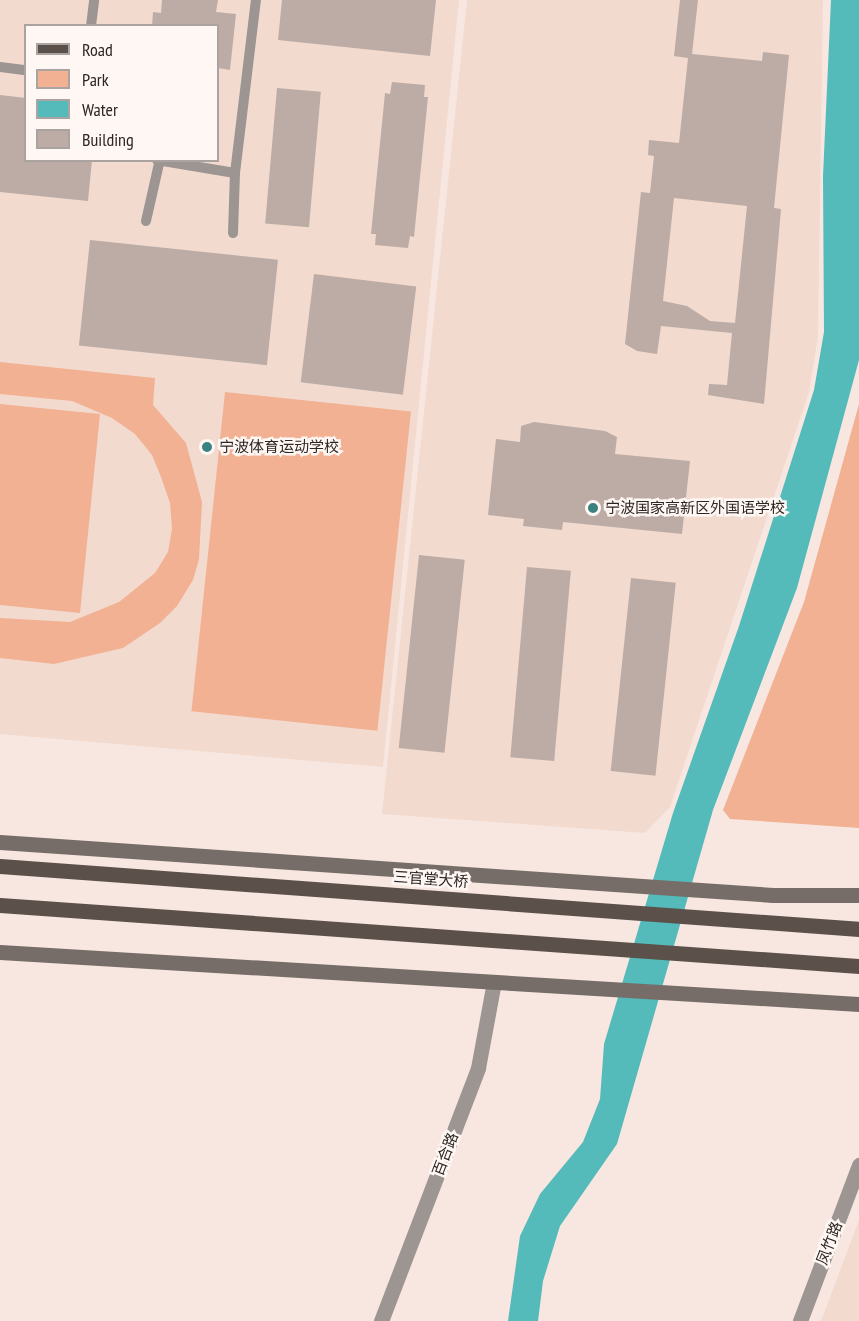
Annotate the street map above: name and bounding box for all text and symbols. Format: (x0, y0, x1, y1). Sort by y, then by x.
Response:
legend (24, 24, 219, 162)
text: Road (82, 38, 113, 61)
text: Park (82, 68, 109, 91)
text: Water (82, 98, 118, 121)
text: Building (82, 128, 134, 151)
place label: 宁波体育运动学校 (219, 438, 339, 456)
marker: 宁波体育运动学校 (200, 440, 214, 454)
place label: 宁波国家高新区外国语学校 (605, 499, 785, 517)
marker: 宁波国家高新区外国语学校 (586, 501, 600, 515)
street label: 三官堂大桥 (393, 867, 469, 891)
street label: 百合路 (429, 1130, 461, 1178)
street label: 凤竹路 (813, 1219, 845, 1267)

